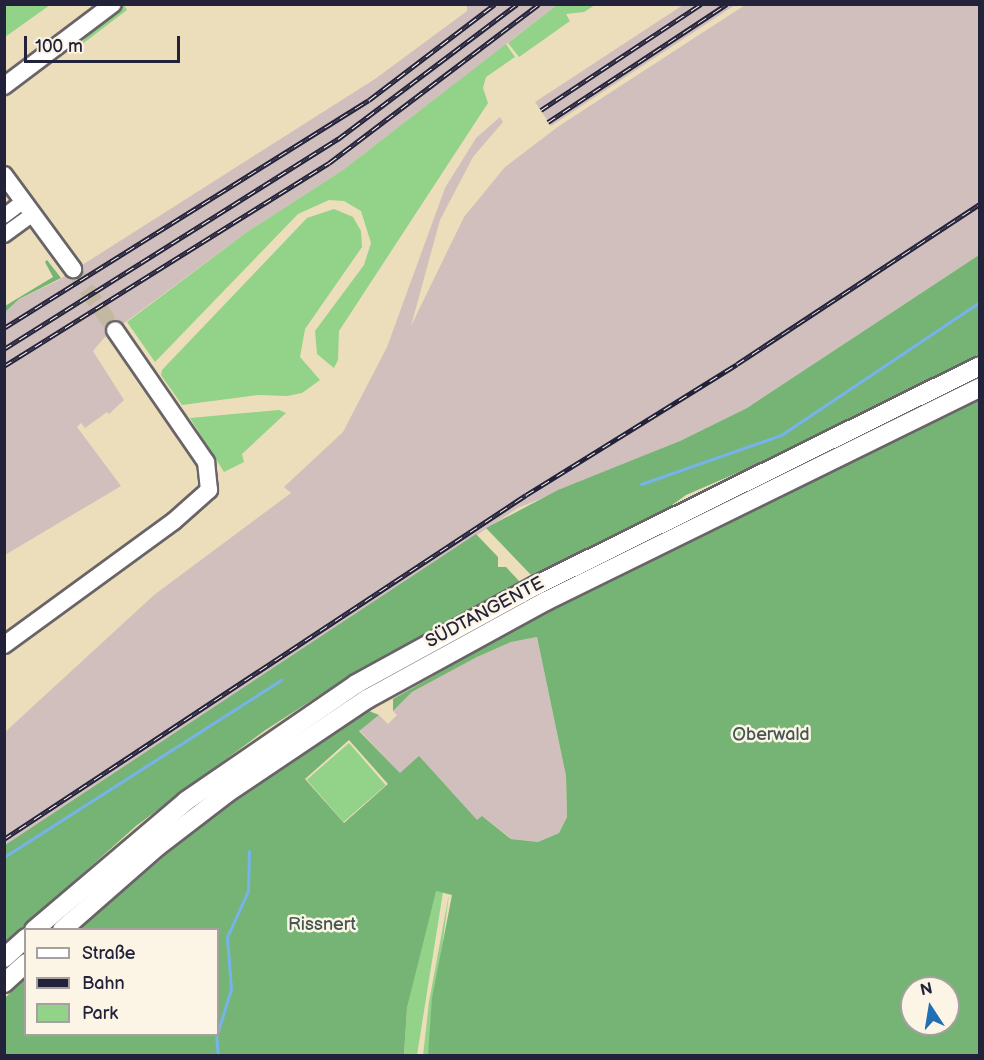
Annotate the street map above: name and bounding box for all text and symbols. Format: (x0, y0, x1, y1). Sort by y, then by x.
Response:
scale bar (27, 24, 183, 62)
text: 100 m (35, 36, 83, 57)
street label: SÜDTANGENTE (422, 573, 548, 653)
park label: Oberwald (732, 724, 810, 746)
park label: Rissnert (288, 914, 356, 936)
legend (24, 928, 219, 1036)
text: Straße (82, 943, 135, 964)
text: Bahn (82, 973, 125, 994)
north arrow (900, 976, 960, 1036)
text: N (919, 979, 934, 1000)
text: Park (82, 1003, 118, 1024)

